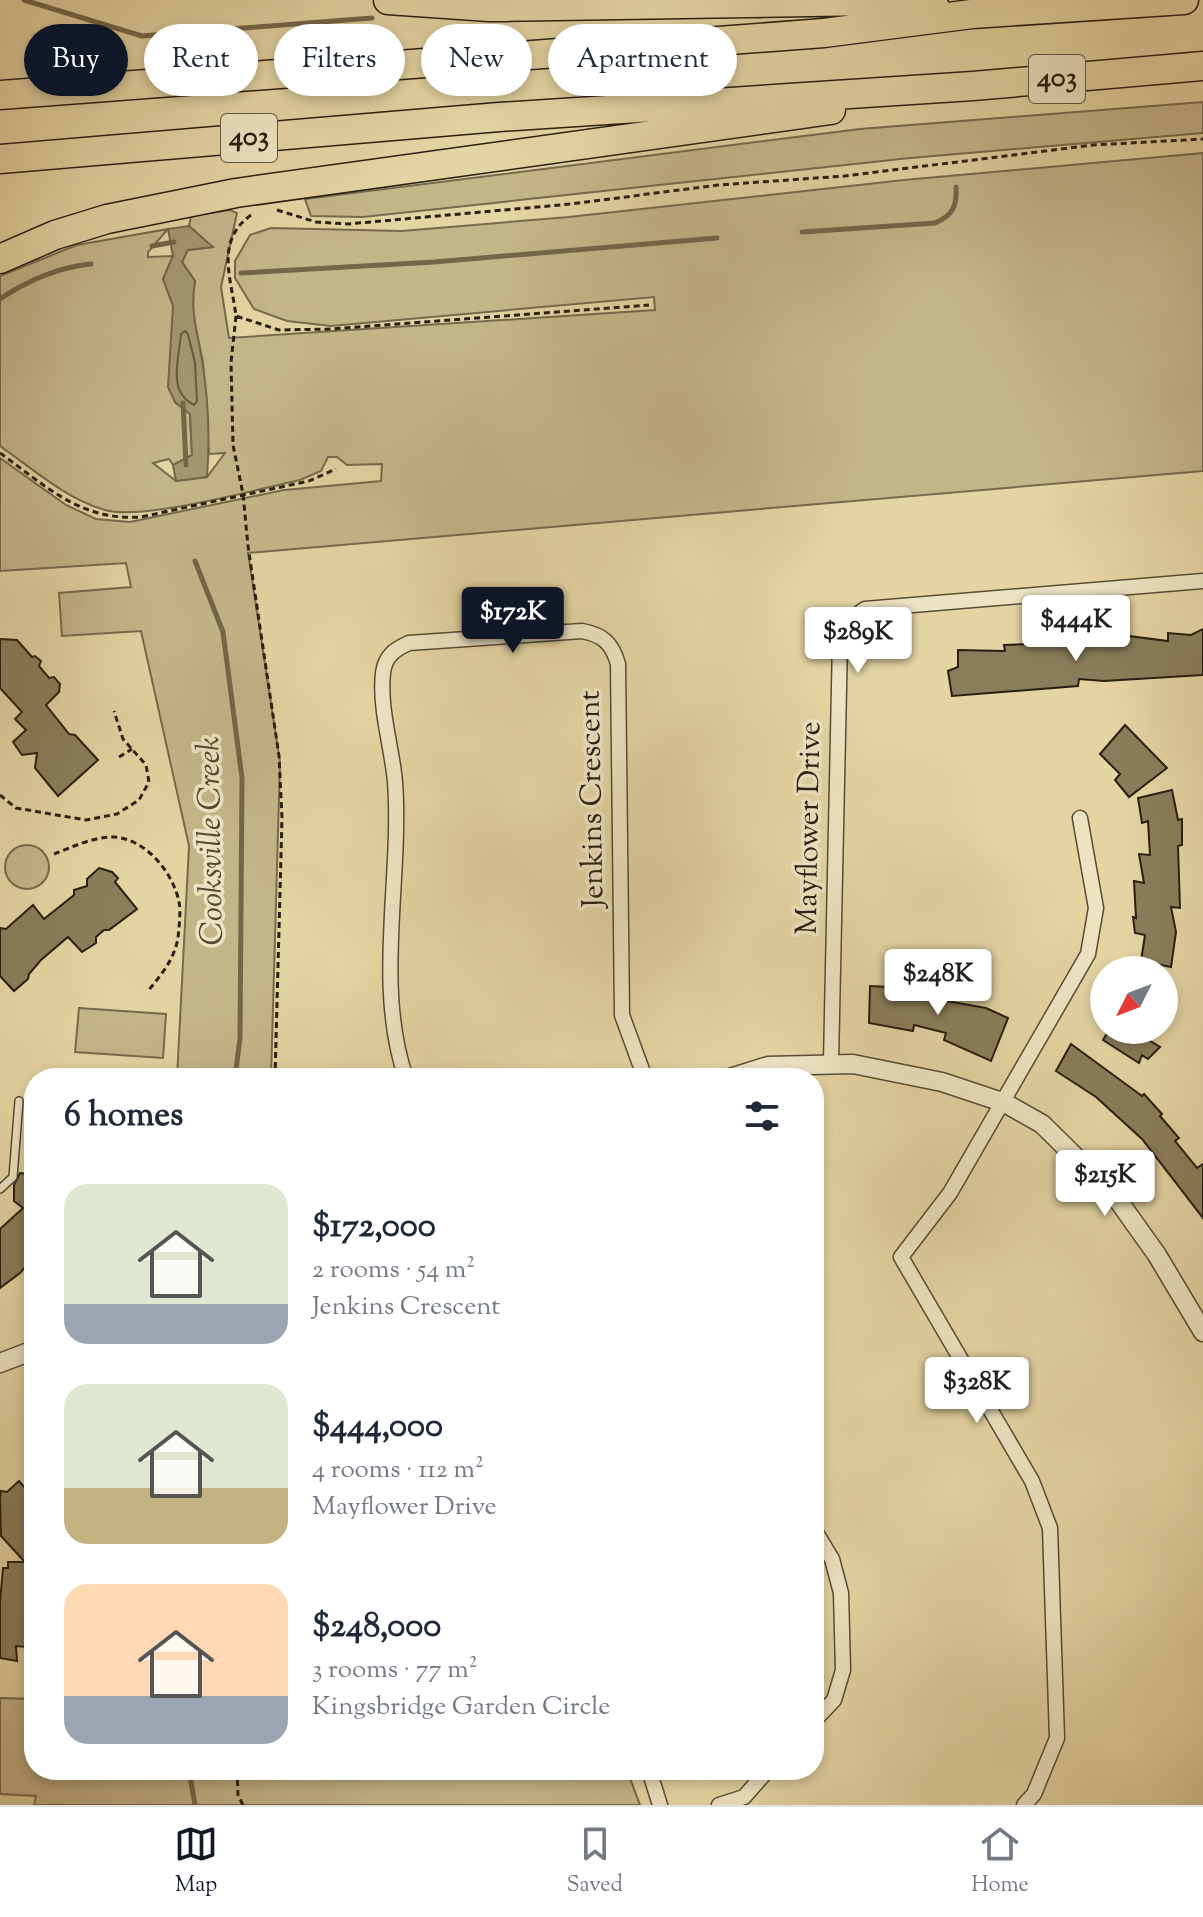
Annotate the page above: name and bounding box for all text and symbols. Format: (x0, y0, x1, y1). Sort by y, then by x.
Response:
chip: Buy (24, 24, 128, 96)
chip: Rent (144, 24, 258, 96)
chip: Filters (274, 24, 405, 96)
chip: New (421, 24, 532, 96)
chip: Apartment (548, 24, 737, 96)
road number: 403 (1029, 55, 1085, 103)
road number: 403 (221, 114, 277, 162)
pin: $172K (457, 587, 569, 655)
text: $172K (480, 594, 546, 631)
pin: $444K (1020, 595, 1132, 663)
text: $444K (1040, 602, 1112, 639)
pin: $289K (802, 607, 914, 675)
text: $289K (823, 614, 893, 651)
street label: Jenkins Crescent (570, 690, 616, 910)
street label: Mayflower Drive (787, 721, 833, 935)
water label: Cooksville Creek (187, 736, 237, 946)
pin: $248K (882, 949, 994, 1017)
text: $248K (903, 956, 973, 993)
north arrow (1090, 956, 1178, 1044)
map controls (1090, 956, 1178, 1044)
text: 6 homes (64, 1092, 183, 1141)
icon: filters (740, 1094, 784, 1138)
pin: $215K (1049, 1150, 1161, 1218)
text: $215K (1074, 1157, 1136, 1194)
text: $172,000 (312, 1203, 436, 1252)
icon: home (128, 1216, 224, 1312)
text: 2 rooms · 54 m² (312, 1252, 475, 1289)
text: Jenkins Crescent (312, 1289, 500, 1326)
pin: $328K (921, 1357, 1033, 1425)
text: $328K (943, 1364, 1011, 1401)
text: $444,000 (312, 1403, 443, 1452)
icon: home (128, 1416, 224, 1512)
text: 4 rooms · 112 m² (312, 1452, 484, 1489)
text: Mayflower Drive (312, 1489, 497, 1526)
text: $248,000 (312, 1603, 441, 1652)
icon: home (128, 1616, 224, 1712)
text: 3 rooms · 77 m² (312, 1652, 477, 1689)
text: Kingsbridge Garden Circle (312, 1689, 610, 1726)
tab: Map (174, 1822, 218, 1902)
tab: Saved (566, 1822, 623, 1902)
tab: Home (971, 1822, 1029, 1902)

